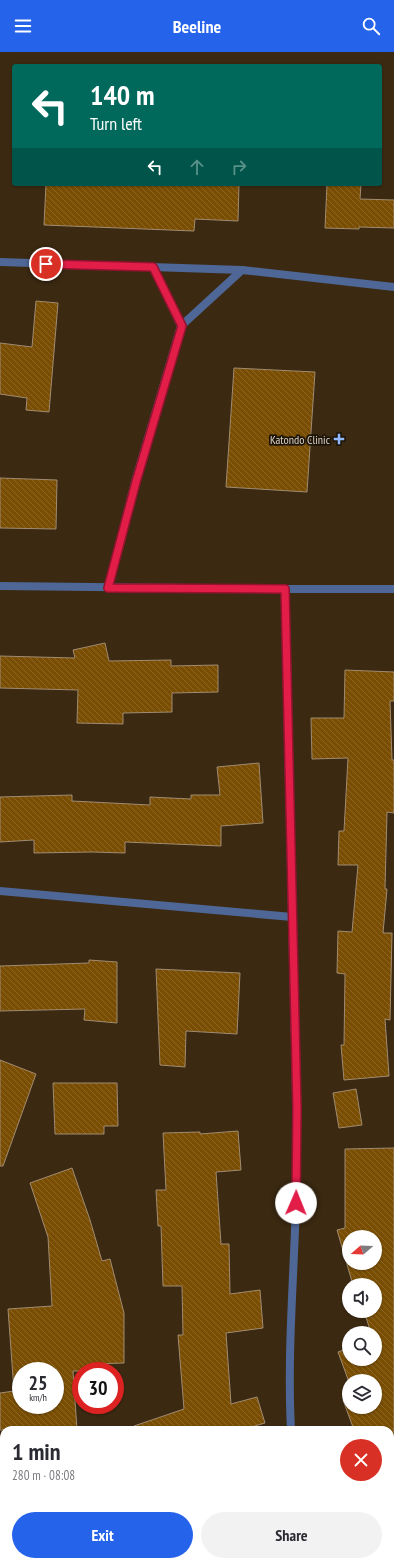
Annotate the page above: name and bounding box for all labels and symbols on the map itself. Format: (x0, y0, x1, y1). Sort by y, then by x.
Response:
pin (29, 247, 63, 281)
place label: Katondo Clinic (270, 432, 331, 447)
marker: Katondo Clinic (333, 433, 345, 445)
position arrow (275, 1182, 317, 1224)
north arrow (342, 1230, 382, 1270)
speed limit sign: 30 (72, 1362, 124, 1414)

